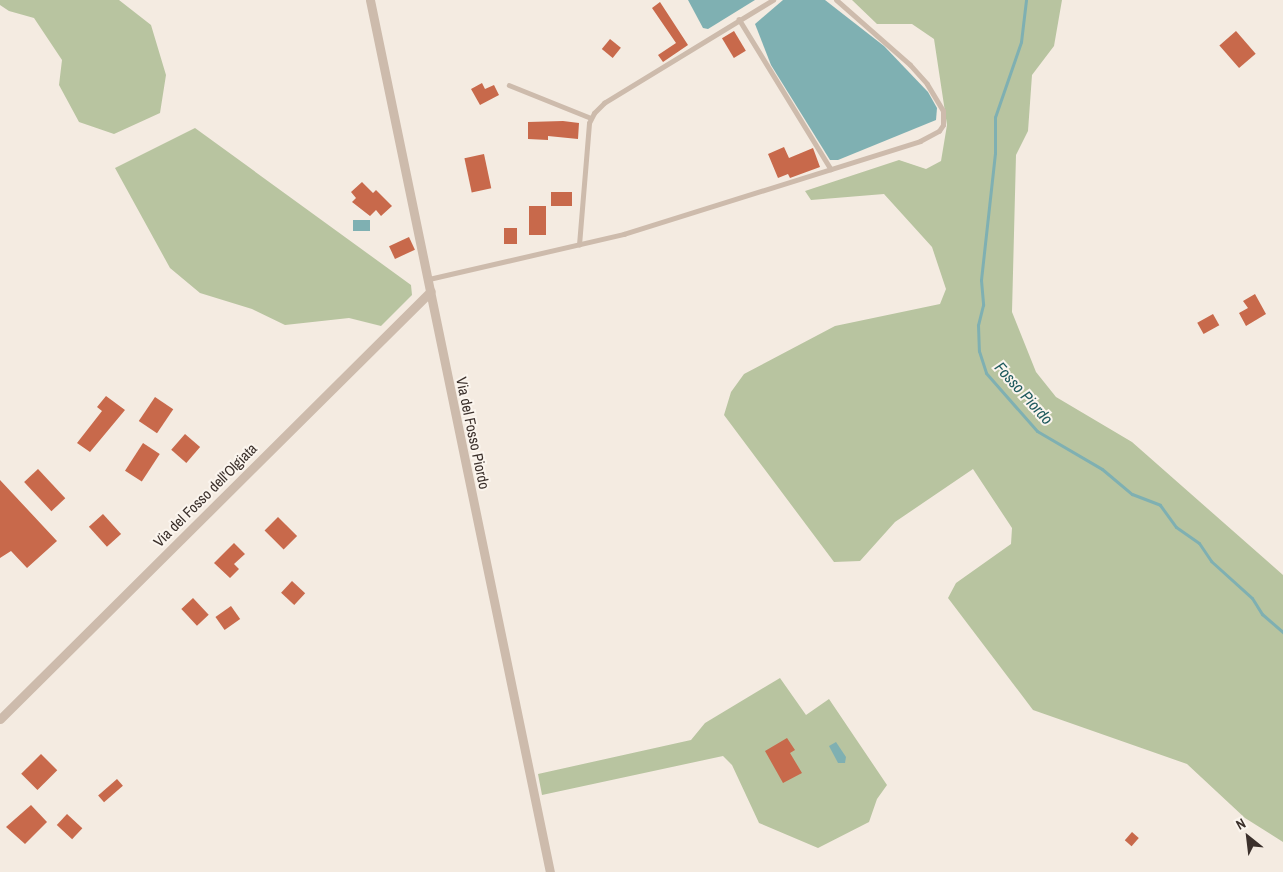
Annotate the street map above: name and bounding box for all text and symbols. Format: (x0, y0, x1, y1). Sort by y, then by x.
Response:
water label: Fosso Piordo (991, 358, 1057, 428)
street label: Via del Fosso Piordo (452, 375, 494, 491)
street label: Via del Fosso dell'Olgiata (150, 440, 260, 550)
north arrow (1223, 812, 1273, 862)
text: N (1233, 814, 1249, 834)

